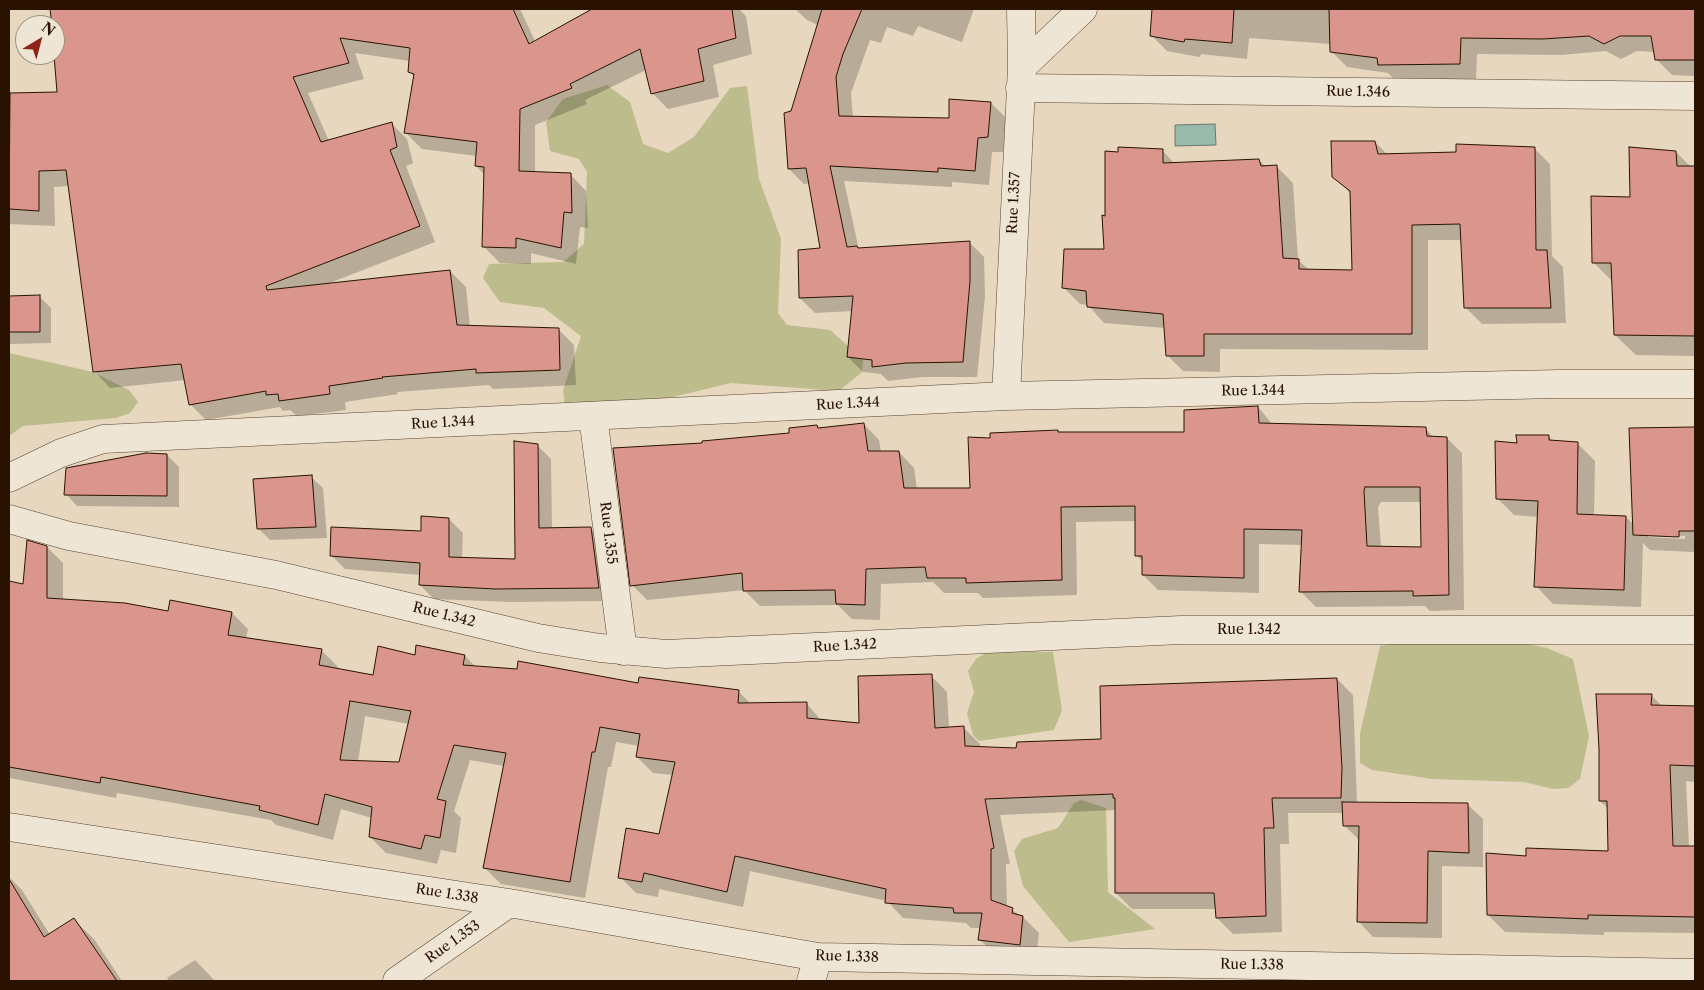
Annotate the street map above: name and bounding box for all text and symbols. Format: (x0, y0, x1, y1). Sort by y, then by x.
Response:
north arrow (15, 15, 65, 65)
text: N (38, 18, 59, 40)
street label: Rue 1.346 (1326, 83, 1390, 101)
street label: Rue 1.357 (1004, 172, 1024, 234)
street label: Rue 1.344 (1221, 382, 1285, 400)
street label: Rue 1.344 (816, 394, 880, 414)
street label: Rue 1.344 (411, 413, 475, 433)
street label: Rue 1.355 (596, 501, 620, 565)
street label: Rue 1.342 (411, 599, 477, 631)
street label: Rue 1.342 (1217, 622, 1281, 638)
street label: Rue 1.342 (813, 636, 877, 656)
street label: Rue 1.338 (414, 881, 480, 907)
street label: Rue 1.353 (422, 917, 484, 967)
street label: Rue 1.338 (815, 947, 879, 967)
street label: Rue 1.338 (1220, 956, 1284, 974)

